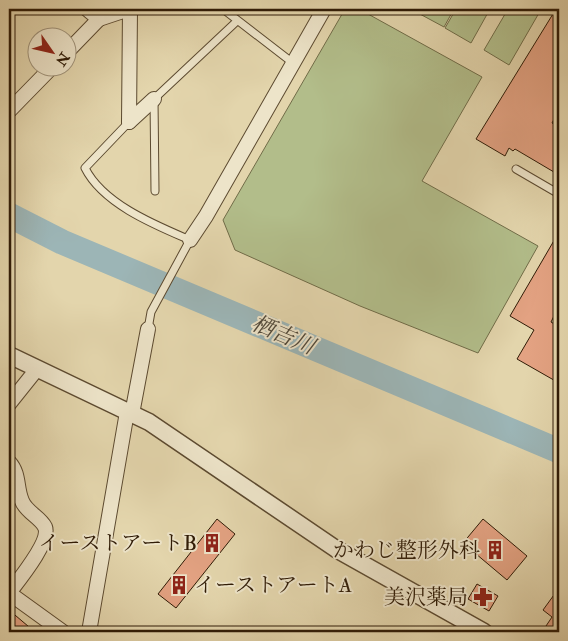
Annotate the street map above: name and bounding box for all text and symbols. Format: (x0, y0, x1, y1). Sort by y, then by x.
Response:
north arrow (28, 28, 78, 78)
text: N (52, 48, 73, 69)
water label: 栖吉川 (247, 309, 321, 362)
place label: イーストアートB (39, 530, 197, 557)
building icon: イーストアートB (201, 532, 223, 554)
place label: かわじ整形外科 (333, 537, 480, 564)
building icon: かわじ整形外科 (484, 539, 506, 561)
place label: イーストアートA (194, 572, 352, 599)
building icon: イーストアートA (168, 574, 190, 596)
place label: 美沢薬局 (384, 584, 468, 611)
pharmacy icon: 美沢薬局 (472, 586, 494, 608)

